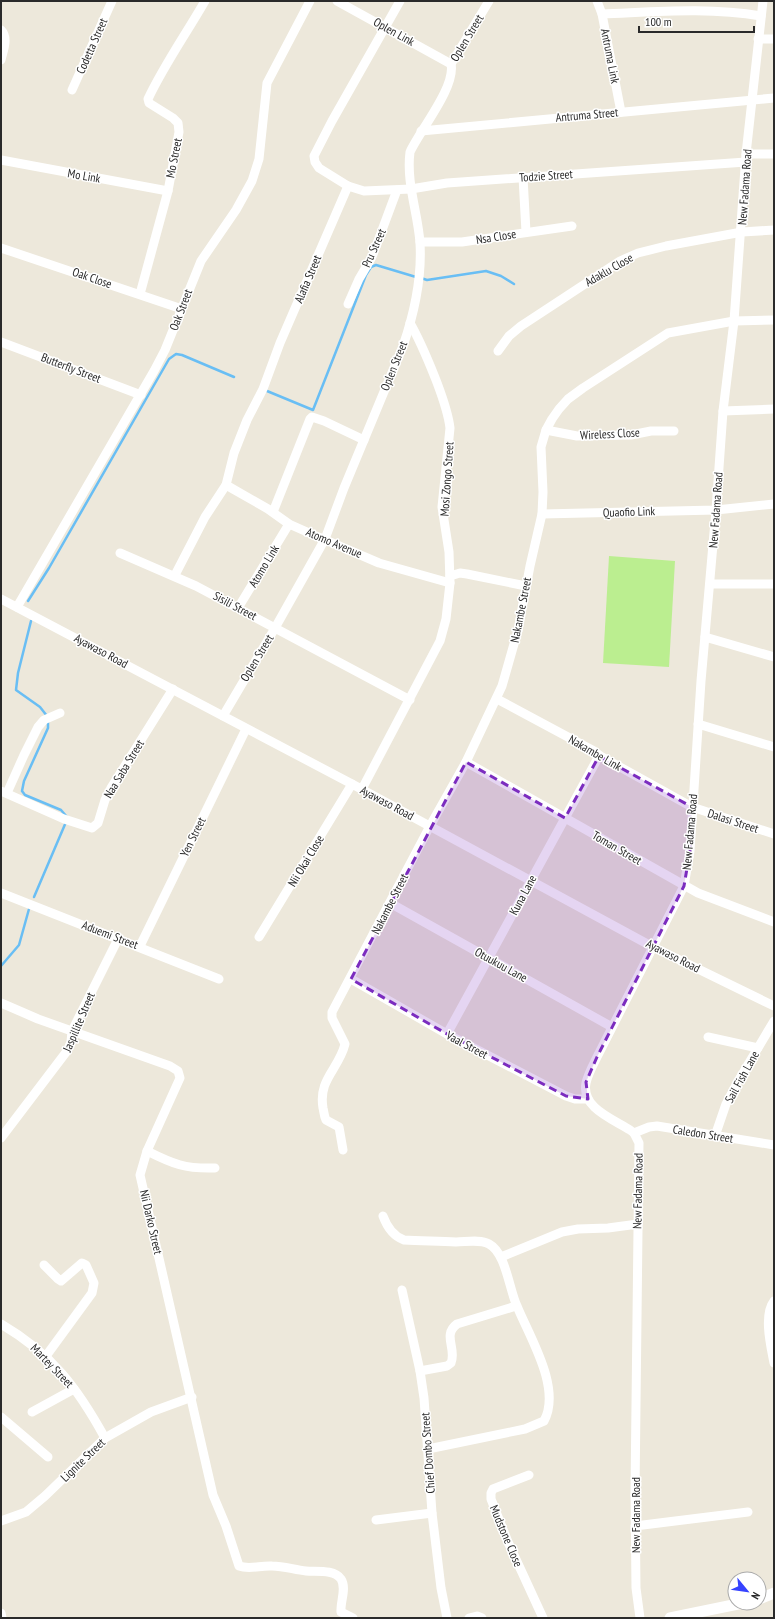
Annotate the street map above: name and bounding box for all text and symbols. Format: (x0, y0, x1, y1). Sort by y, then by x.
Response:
scale bar (639, 8, 754, 34)
street label: Oplen Street (447, 11, 487, 64)
street label: Oplen Link (371, 14, 418, 49)
text: 100 m (645, 14, 672, 29)
street label: Codetta Street (73, 15, 111, 76)
street label: Antruma Link (598, 27, 623, 85)
street label: Antruma Street (555, 104, 620, 125)
street label: Mo Street (162, 136, 185, 179)
street label: New Fadama Road (734, 148, 755, 225)
street label: Mo Link (67, 165, 102, 186)
street label: Todzie Street (519, 166, 574, 185)
street label: Pru Street (358, 225, 389, 270)
street label: Nsa Close (475, 226, 517, 247)
street label: Adaklu Close (582, 250, 636, 289)
street label: Alafia Street (291, 252, 325, 305)
street label: Oak Close (70, 264, 114, 291)
street label: Oak Street (166, 286, 196, 333)
street label: Oplen Street (377, 338, 411, 393)
street label: Butterfly Street (39, 349, 104, 386)
street label: Wireless Close (580, 424, 640, 443)
street label: Mosi Zongo Street (436, 440, 457, 517)
street label: New Fadama Road (705, 471, 726, 548)
street label: Quaofio Link (603, 503, 656, 520)
street label: Atomo Avenue (304, 524, 365, 561)
street label: Atomo Link (245, 541, 282, 590)
street label: Nakambe Street (507, 575, 534, 644)
street label: Sisili Street (211, 588, 260, 624)
street label: Ayawaso Road (72, 630, 131, 671)
street label: Oplen Street (237, 631, 277, 684)
street label: Nakambe Link (566, 731, 625, 774)
street label: Naa Saba Street (100, 736, 147, 801)
street label: Ayawaso Road (358, 782, 417, 823)
street label: New Fadama Road (679, 793, 700, 871)
street label: Dalasi Street (706, 805, 761, 836)
street label: Yen Street (177, 814, 209, 859)
street label: Toman Street (590, 827, 645, 868)
street label: Nii Okai Close (284, 832, 327, 889)
street label: Nakambe Street (368, 870, 412, 937)
street label: Kuna Lane (506, 872, 539, 917)
street label: Aduemi Street (80, 917, 141, 952)
street label: Ayawaso Road (644, 936, 703, 976)
street label: Otuukuu Lane (472, 944, 530, 985)
street label: Jaspillite Street (59, 989, 98, 1055)
street label: Vaal Street (443, 1027, 491, 1062)
street label: Sail Fish Lane (721, 1048, 762, 1105)
street label: Caledon Street (672, 1121, 735, 1146)
street label: New Fadama Road (629, 1153, 646, 1229)
street label: Nii Darko Street (137, 1188, 166, 1256)
street label: Martey Street (28, 1340, 78, 1391)
street label: Chief Dombo Street (417, 1411, 438, 1494)
street label: Lignite Street (57, 1434, 109, 1485)
street label: New Fadama Road (628, 1477, 643, 1553)
street label: Mudstone Close (487, 1503, 526, 1569)
north arrow (727, 1571, 767, 1611)
text: N (748, 1590, 763, 1602)

